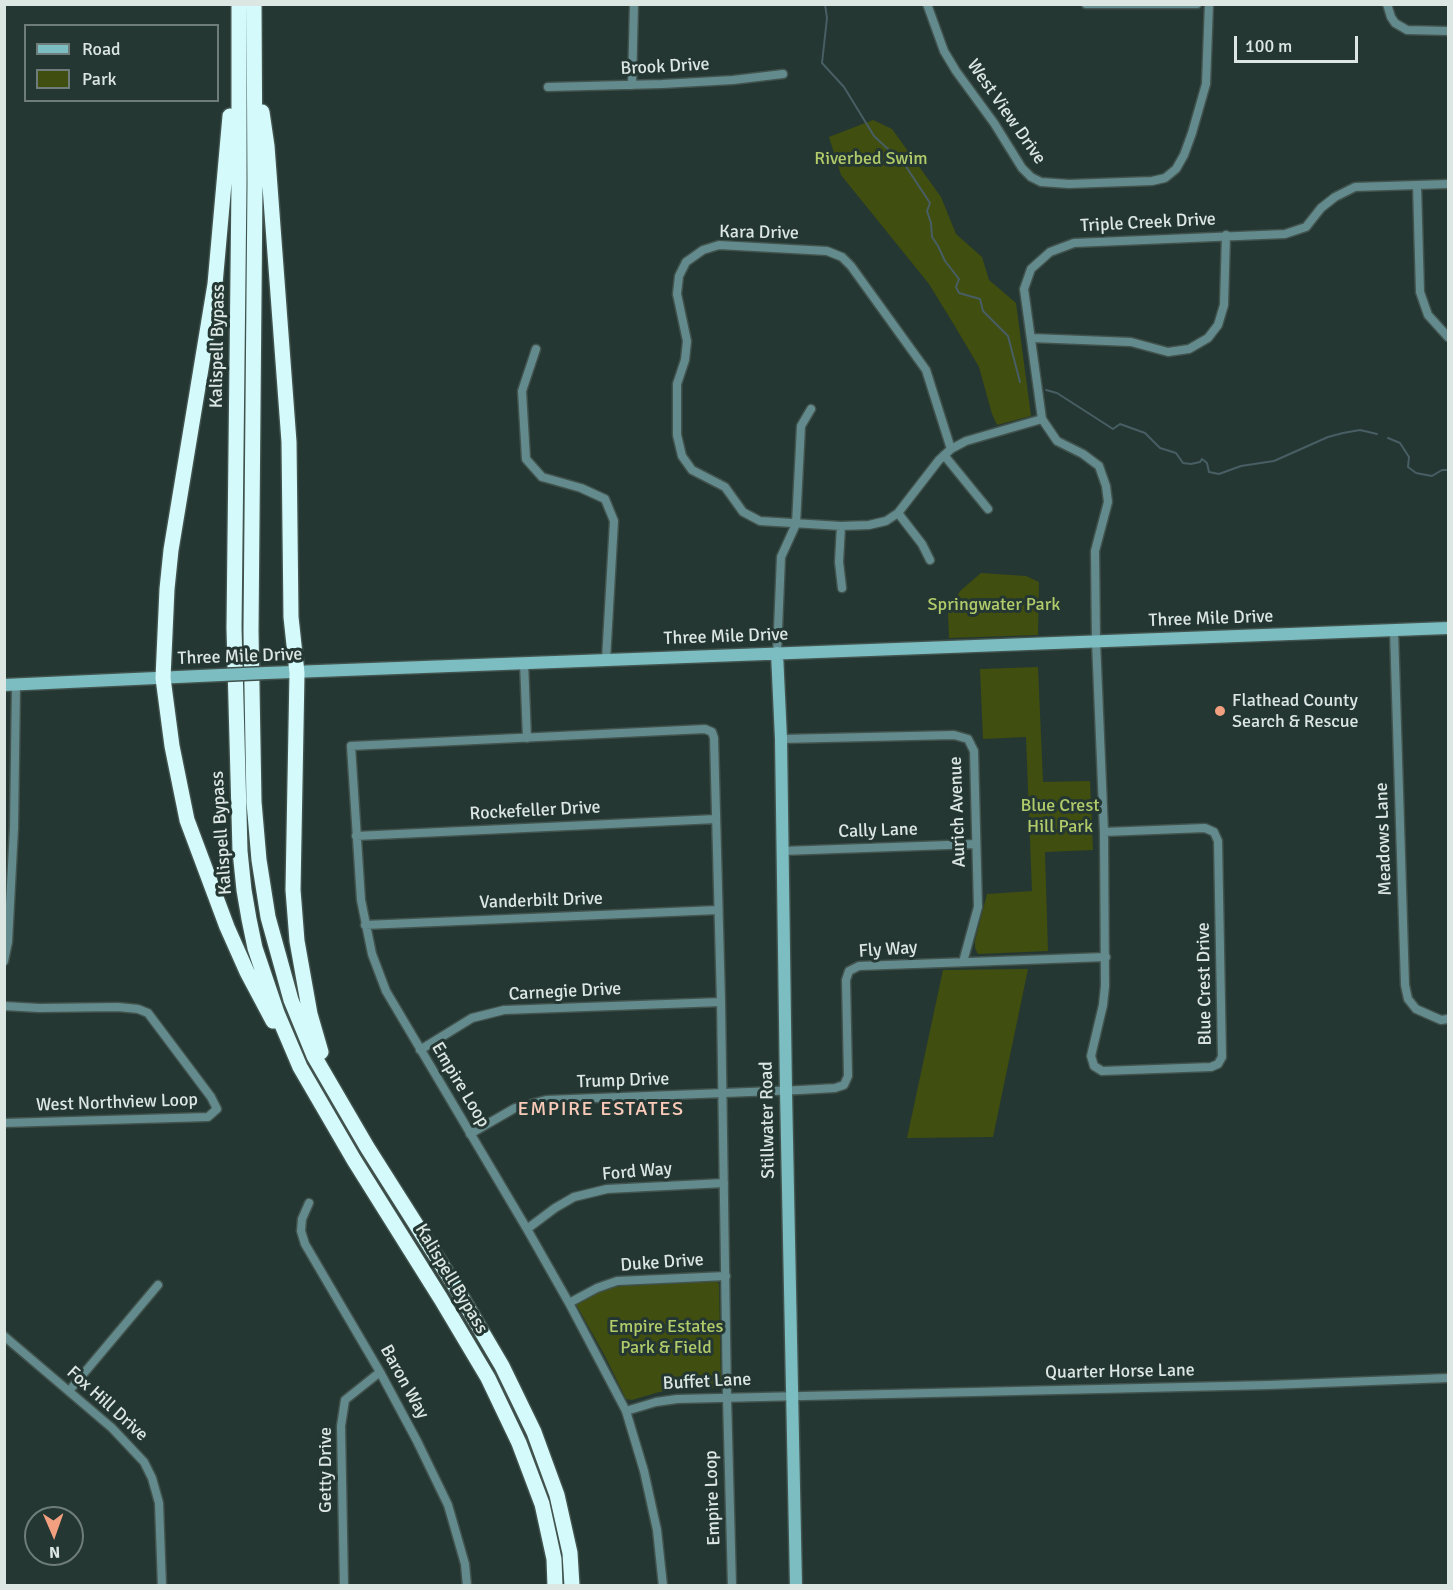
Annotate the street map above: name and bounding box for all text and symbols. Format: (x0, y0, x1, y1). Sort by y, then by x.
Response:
legend (24, 24, 219, 102)
scale bar (1237, 24, 1362, 62)
text: 100 m (1245, 35, 1292, 57)
text: Road (82, 38, 121, 60)
street label: Brook Drive (620, 54, 710, 80)
street label: West View Drive (962, 55, 1050, 169)
text: Park (82, 68, 117, 90)
park label: Riverbed Swim (814, 148, 928, 170)
street label: Triple Creek Drive (1080, 209, 1216, 237)
street label: Kara Drive (719, 222, 799, 244)
street label: Kalispell Bypass (206, 284, 230, 408)
park label: Springwater Park (928, 594, 1060, 616)
street label: Three Mile Drive (1148, 606, 1274, 632)
street label: Three Mile Drive (663, 624, 789, 650)
street label: Three Mile Drive (177, 644, 303, 670)
place label: Flathead County Search & Rescue (1232, 690, 1359, 732)
marker: Flathead County Search & Rescue (1213, 704, 1227, 718)
street label: Aurich Avenue (945, 756, 971, 868)
street label: Kalispell Bypass (207, 770, 237, 896)
street label: Meadows Lane (1371, 782, 1397, 896)
park label: Blue Crest Hill Park (1020, 795, 1100, 838)
street label: Rockefeller Drive (469, 797, 601, 825)
street label: Cally Lane (838, 819, 918, 843)
street label: Vanderbilt Drive (479, 888, 603, 914)
street label: Blue Crest Drive (1193, 922, 1217, 1046)
street label: Fly Way (858, 937, 918, 963)
street label: Carnegie Drive (508, 978, 622, 1006)
street label: Empire Loop (426, 1039, 494, 1131)
street label: Stillwater Road (756, 1061, 780, 1179)
street label: Trump Drive (576, 1069, 670, 1093)
street label: West Northview Loop (36, 1089, 198, 1117)
district label: EMPIRE ESTATES (517, 1098, 685, 1122)
street label: Ford Way (601, 1158, 673, 1186)
street label: Kalispell Bypass (410, 1220, 492, 1338)
street label: Duke Drive (620, 1249, 704, 1277)
park label: Empire Estates Park & Field (609, 1316, 723, 1358)
street label: Baron Way (375, 1341, 433, 1423)
street label: Quarter Horse Lane (1045, 1360, 1195, 1384)
street label: Fox Hill Drive (62, 1362, 152, 1446)
street label: Buffet Lane (662, 1369, 752, 1395)
street label: Getty Drive (315, 1427, 337, 1513)
street label: Empire Loop (701, 1450, 725, 1546)
north arrow (24, 1506, 84, 1566)
text: N (49, 1542, 60, 1562)

